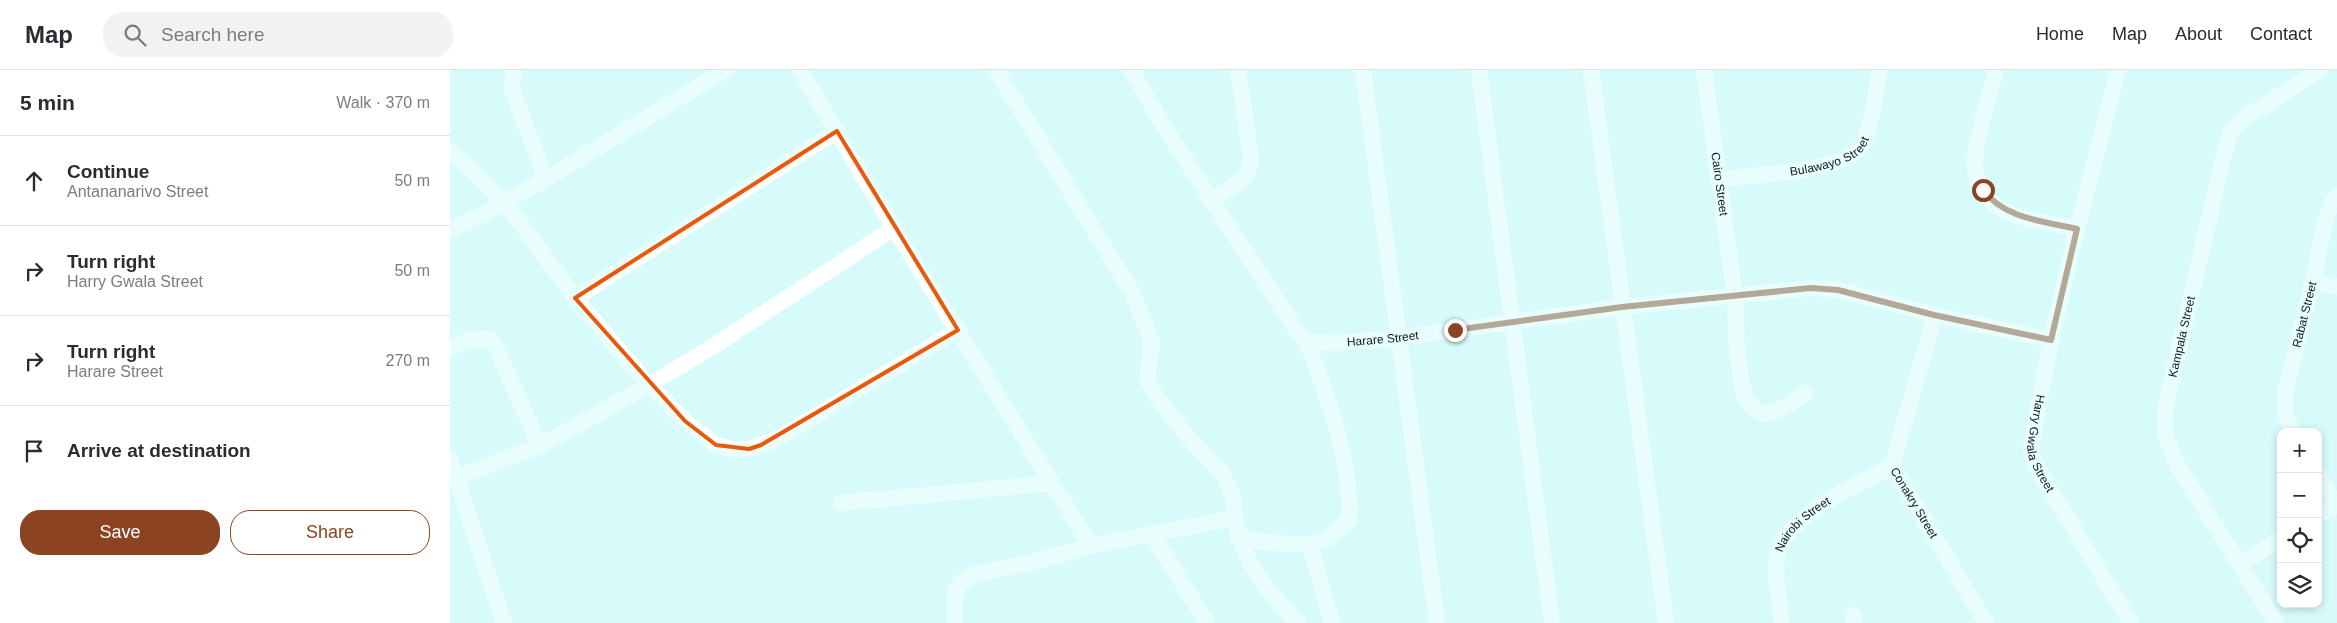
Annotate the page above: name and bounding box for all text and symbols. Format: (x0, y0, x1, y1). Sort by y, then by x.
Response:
search box (103, 12, 453, 57)
text: Map (25, 21, 73, 48)
icon: search (121, 21, 149, 49)
text: Search here (161, 24, 265, 45)
text: Home (2036, 24, 2084, 44)
text: Map (2112, 24, 2147, 44)
text: About (2175, 24, 2222, 44)
text: Contact (2250, 24, 2312, 44)
text: 5 min (20, 91, 75, 114)
text: Walk · 370 m (336, 94, 430, 111)
street label: Bulawayo Street (1789, 134, 1872, 179)
street label: Cairo Street (1708, 151, 1731, 217)
text: Continue (67, 161, 149, 182)
icon: ahead (20, 167, 48, 195)
text: 50 m (394, 172, 430, 189)
route start (1972, 179, 1995, 202)
text: Antananarivo Street (67, 183, 208, 200)
text: Turn right (67, 251, 155, 272)
icon: right (20, 257, 48, 285)
text: 50 m (394, 262, 430, 279)
text: Harry Gwala Street (67, 273, 203, 290)
street label: Rabat Street (2289, 279, 2320, 349)
street label: Kampala Street (2166, 294, 2198, 379)
route end (1444, 319, 1467, 342)
street label: Harare Street (1346, 328, 1420, 349)
text: Turn right (67, 341, 155, 362)
icon: right (20, 347, 48, 375)
text: 270 m (386, 352, 430, 369)
text: Harare Street (67, 363, 163, 380)
street label: Harry Gwala Street (2024, 393, 2057, 495)
map controls (2277, 428, 2322, 608)
button: + (2277, 428, 2322, 473)
icon: arrive (20, 437, 48, 465)
text: Arrive at destination (67, 440, 251, 461)
street label: Conakry Street (1887, 465, 1941, 541)
button: − (2277, 473, 2322, 518)
street label: Nairobi Street (1772, 493, 1833, 554)
button: Save (20, 510, 220, 555)
button: Share (230, 510, 430, 555)
button: locate (2277, 518, 2322, 563)
button: layers (2277, 563, 2322, 608)

